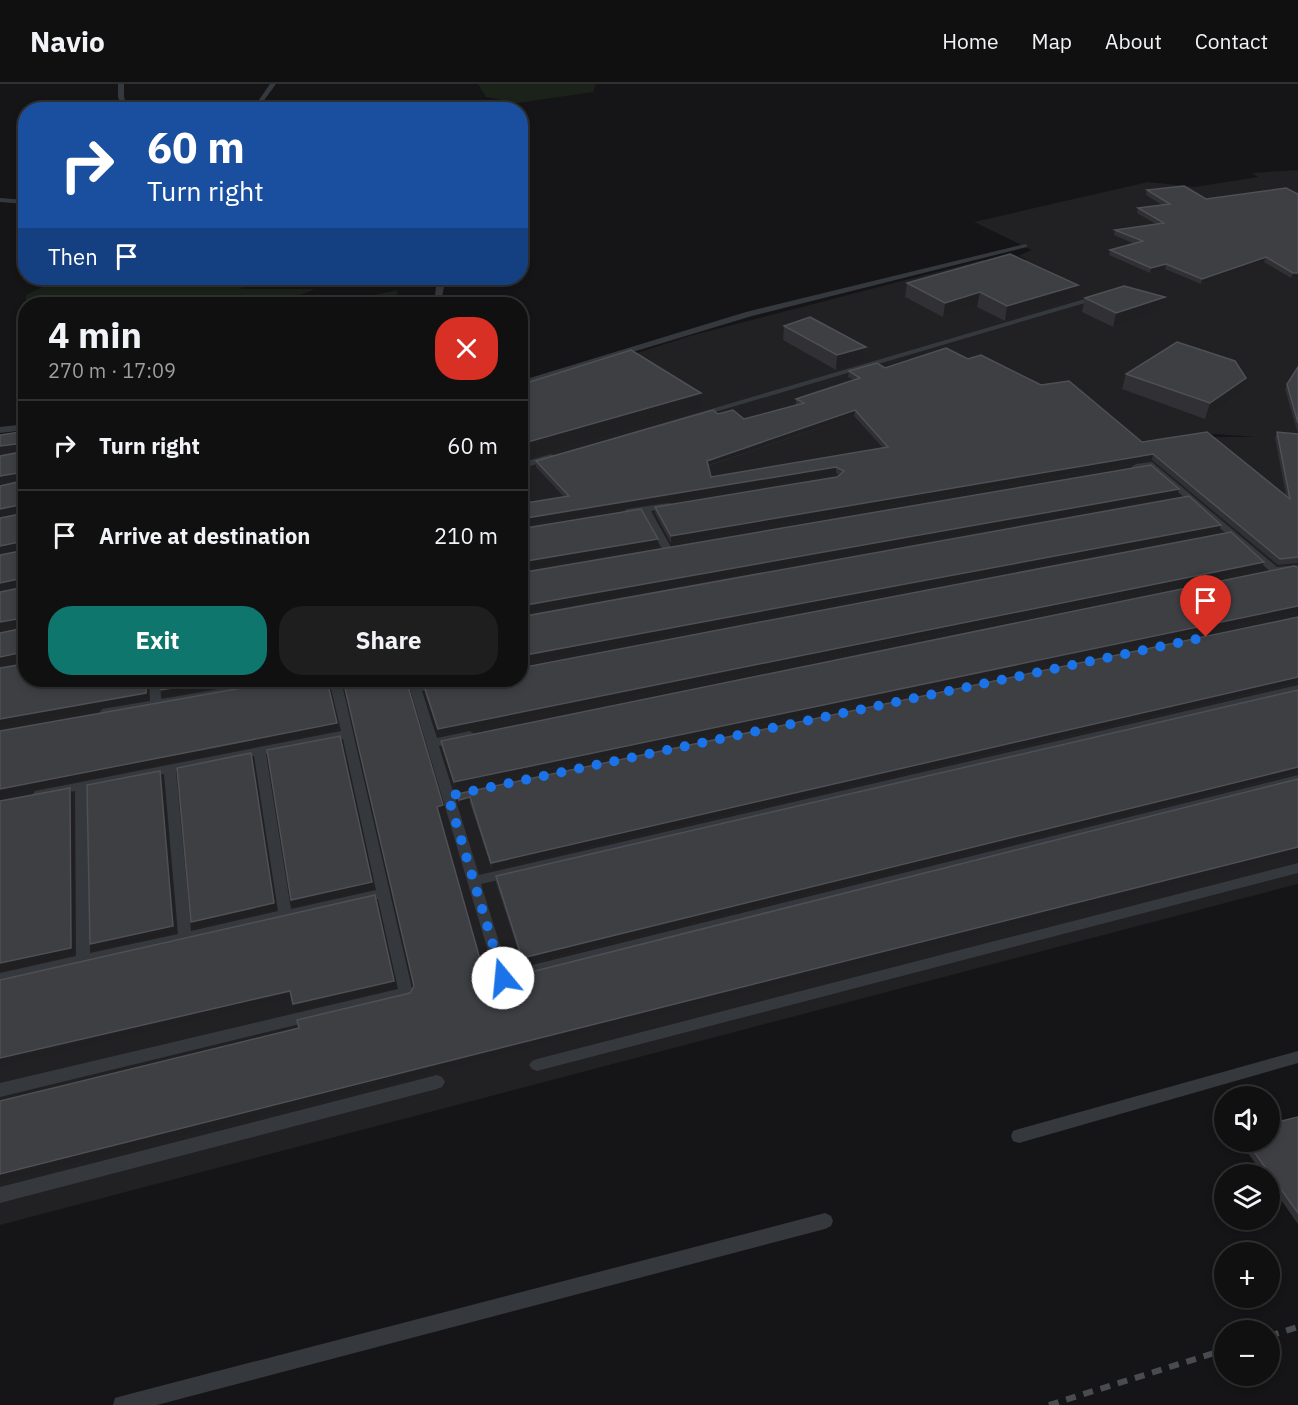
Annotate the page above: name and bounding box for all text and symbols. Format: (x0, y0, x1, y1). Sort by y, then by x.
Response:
text: Navio (30, 23, 105, 60)
text: Home (942, 27, 999, 55)
text: Map (1032, 27, 1072, 55)
text: About (1105, 27, 1162, 55)
text: Contact (1195, 27, 1268, 55)
text: 60 m (147, 120, 245, 175)
icon: right (48, 126, 126, 204)
text: Turn right (147, 173, 264, 208)
icon: arrive (110, 240, 143, 273)
text: Then (48, 242, 98, 271)
text: 4 min (48, 311, 142, 358)
button: close (435, 317, 498, 380)
text: 270 m · 17:09 (48, 357, 176, 384)
icon: right (48, 429, 81, 462)
text: Turn right (99, 431, 200, 460)
text: 60 m (447, 431, 498, 460)
icon: arrive (48, 519, 81, 552)
text: Arrive at destination (99, 521, 310, 550)
text: 210 m (434, 521, 498, 550)
pin (1180, 575, 1231, 637)
icon: arrive (1189, 584, 1222, 617)
button: Exit (48, 606, 267, 675)
button: Share (279, 606, 498, 675)
position arrow (471, 946, 535, 1010)
map controls (1214, 1086, 1280, 1386)
button: sound (1214, 1086, 1280, 1152)
button: layers (1214, 1164, 1280, 1230)
button: + (1214, 1242, 1280, 1308)
button: − (1214, 1320, 1280, 1386)

